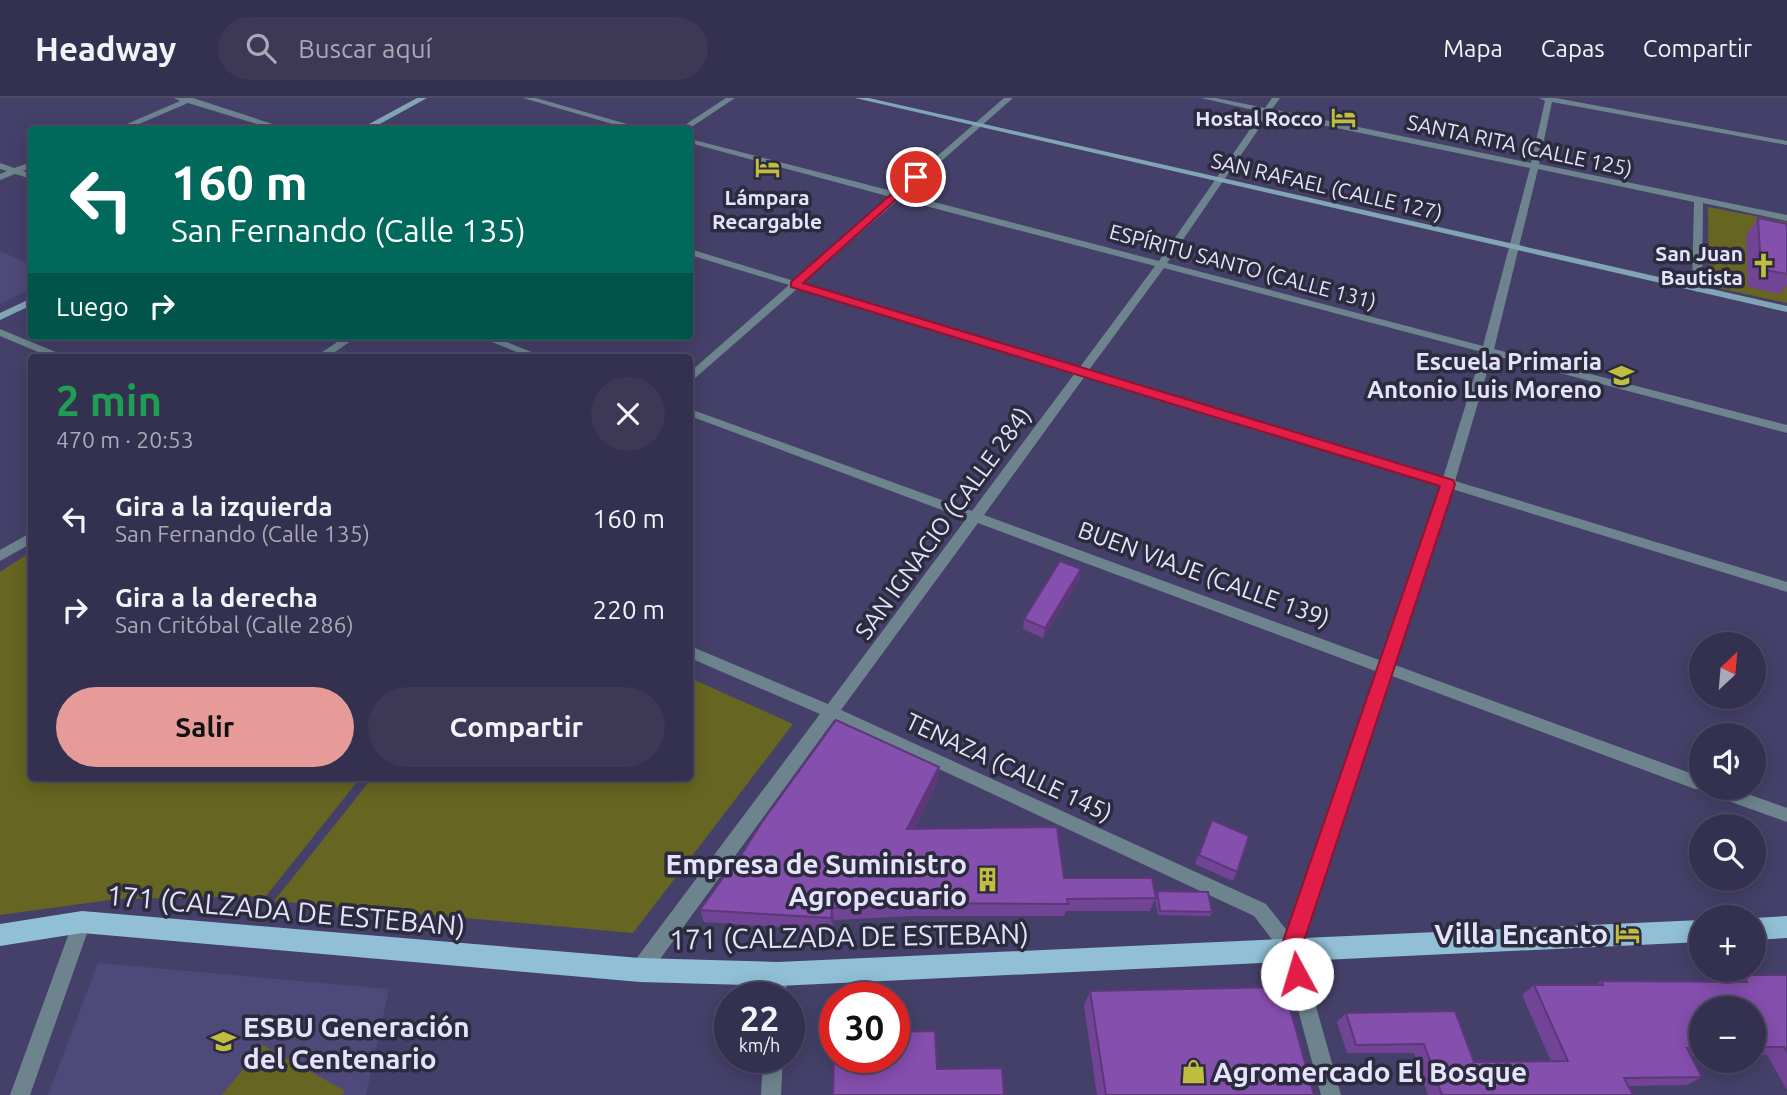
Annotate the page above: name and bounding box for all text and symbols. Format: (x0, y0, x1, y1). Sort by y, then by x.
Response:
search box (218, 17, 708, 80)
icon: search (242, 29, 280, 67)
text: Headway (35, 30, 176, 67)
text: Buscar aquí (298, 34, 432, 63)
text: Mapa (1443, 35, 1503, 62)
text: Capas (1541, 35, 1605, 62)
text: Compartir (1643, 35, 1752, 62)
hotel icon: Hostal Rocco (1329, 104, 1357, 132)
place label: Hostal Rocco (1195, 106, 1323, 130)
street label: SANTA RITA (CALLE 125) (1405, 109, 1635, 181)
pin (886, 147, 946, 207)
street label: SAN RAFAEL (CALLE 127) (1209, 148, 1445, 224)
icon: left (56, 154, 147, 245)
text: 160 m (171, 154, 308, 209)
hotel icon: Lámpara Recargable (753, 154, 781, 182)
icon: arrive (897, 158, 935, 196)
place label: Lámpara Recargable (712, 185, 822, 233)
text: San Fernando (Calle 135) (171, 212, 526, 248)
street label: ESPÍRITU SANTO (CALLE 131) (1107, 219, 1379, 313)
place label: San Juan Bautista (1655, 241, 1743, 289)
church icon: San Juan Bautista (1749, 251, 1777, 279)
icon: right (143, 287, 181, 325)
text: Luego (56, 292, 129, 321)
place label: Escuela Primaria Antonio Luis Moreno (1367, 348, 1602, 403)
school or university icon: Escuela Primaria Antonio Luis Moreno (1608, 361, 1636, 389)
text: 2 min (56, 377, 162, 424)
button: close (591, 377, 665, 451)
street label: SAN IGNACIO (CALLE 284) (850, 402, 1036, 644)
text: 470 m · 20:53 (56, 427, 194, 452)
text: Gira a la izquierda (115, 492, 333, 521)
icon: left (56, 500, 94, 538)
text: 160 m (593, 504, 665, 533)
street label: BUEN VIAJE (CALLE 139) (1075, 516, 1333, 632)
text: San Fernando (Calle 135) (115, 521, 370, 546)
text: Gira a la derecha (115, 583, 318, 612)
icon: right (56, 591, 94, 629)
text: 220 m (593, 595, 665, 624)
text: San Critóbal (Calle 286) (115, 612, 354, 637)
north arrow (1689, 632, 1766, 709)
map controls (1689, 632, 1766, 1073)
button: Salir (56, 687, 354, 767)
button: Compartir (368, 687, 665, 767)
street label: TENAZA (CALLE 145) (902, 707, 1116, 827)
button: sound (1689, 723, 1766, 800)
button: search (1689, 814, 1766, 891)
place label: Empresa de Suministro Agropecuario (666, 848, 967, 911)
building icon: Empresa de Suministro Agropecuario (973, 865, 1001, 893)
street label: 171 (CALZADA DE ESTEBAN) (105, 879, 466, 942)
button: + (1689, 905, 1766, 982)
street label: 171 (CALZADA DE ESTEBAN) (669, 917, 1029, 956)
place label: Villa Encanto (1434, 918, 1608, 949)
hotel icon: Villa Encanto (1614, 919, 1642, 947)
position arrow (1260, 937, 1334, 1011)
speed limit sign: 30 (819, 982, 910, 1073)
button: − (1689, 996, 1766, 1073)
text: 22 (740, 998, 779, 1038)
place label: ESBU Generación del Centenario (243, 1011, 470, 1074)
school or university icon: ESBU Generación del Centenario (209, 1028, 237, 1056)
text: km/h (739, 1035, 780, 1055)
place label: Agromercado El Bosque (1213, 1056, 1527, 1087)
shop icon: Agromercado El Bosque (1179, 1057, 1207, 1085)

